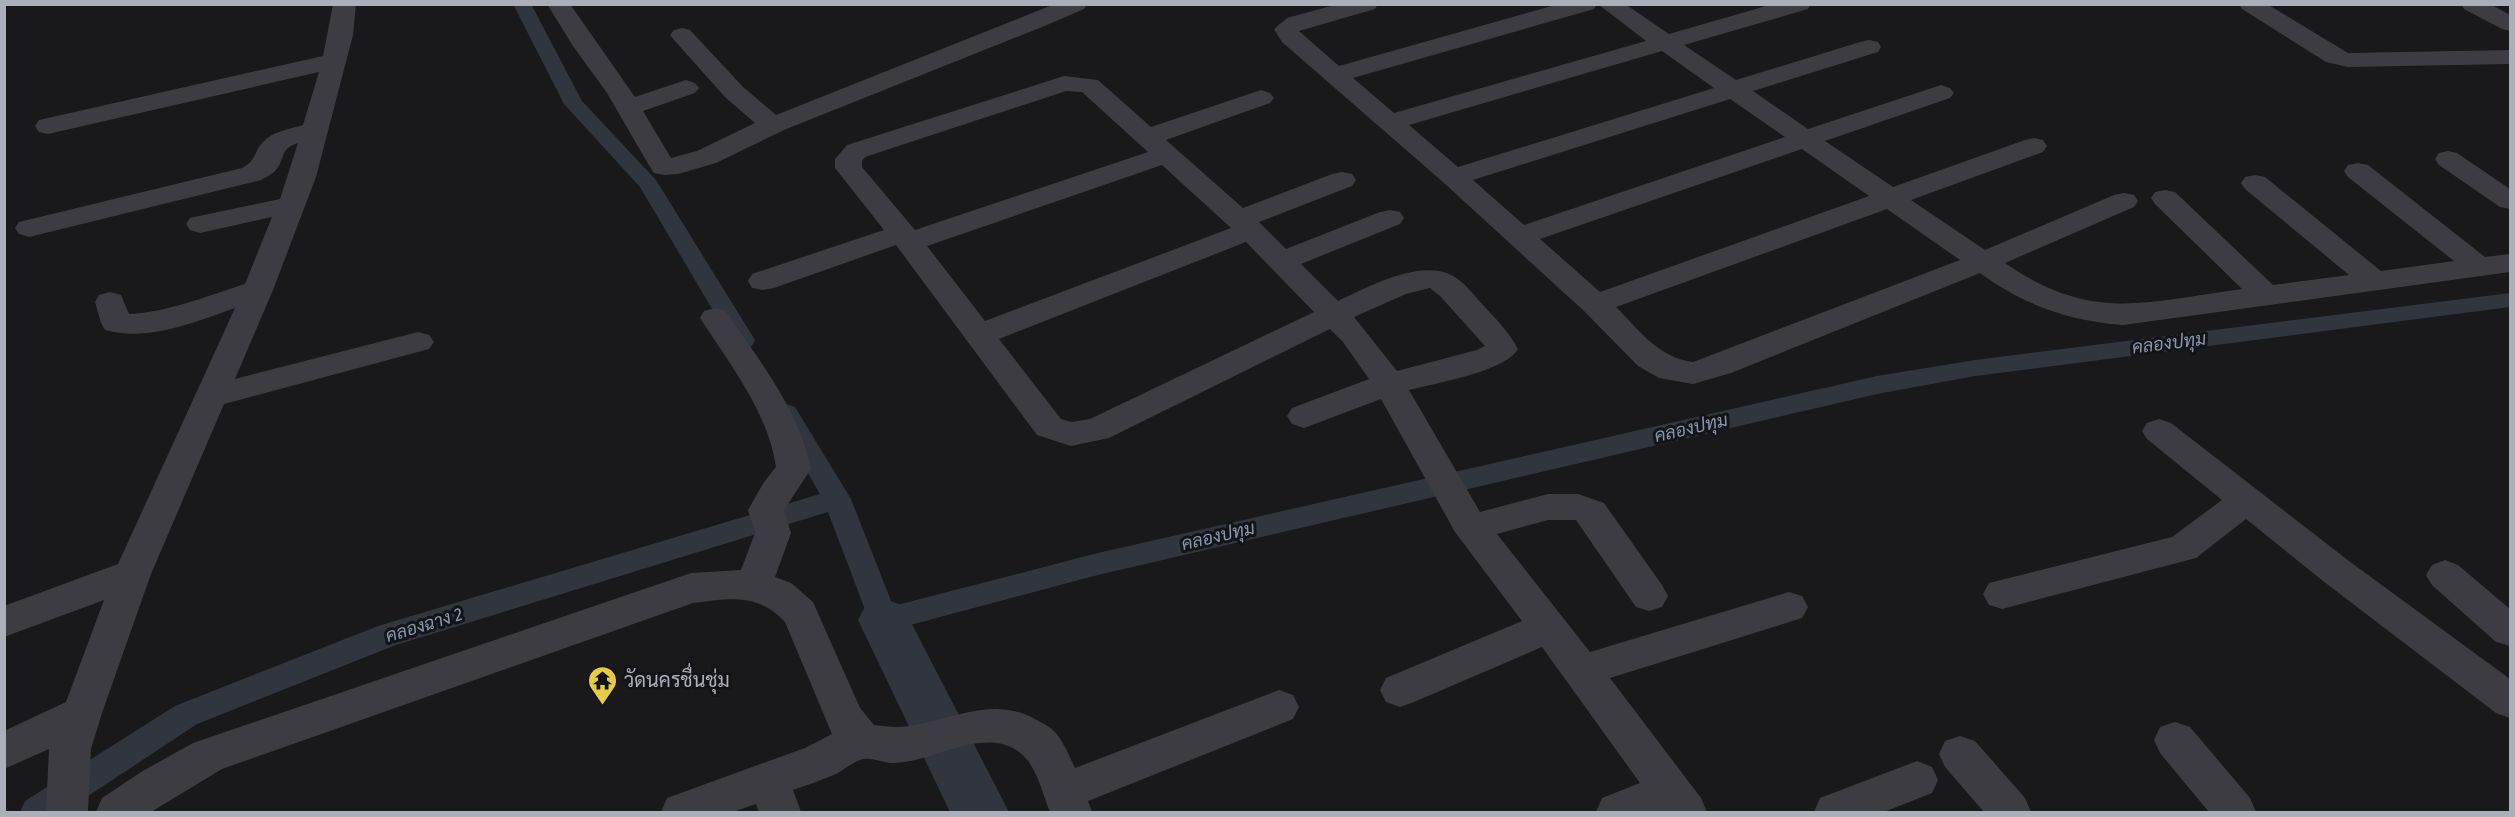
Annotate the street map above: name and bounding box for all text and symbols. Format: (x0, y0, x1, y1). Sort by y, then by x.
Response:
water label: คลองปทุม (2131, 328, 2208, 359)
water label: คลองปทุม (1652, 409, 1730, 448)
water label: คลองปทุม (1179, 517, 1257, 556)
water label: คลองฉาง 2 (383, 603, 465, 647)
place label: วัดนครชื่นชุ่ม (624, 663, 730, 694)
temple icon: วัดนครชื่นชุ่ม (587, 664, 619, 706)

